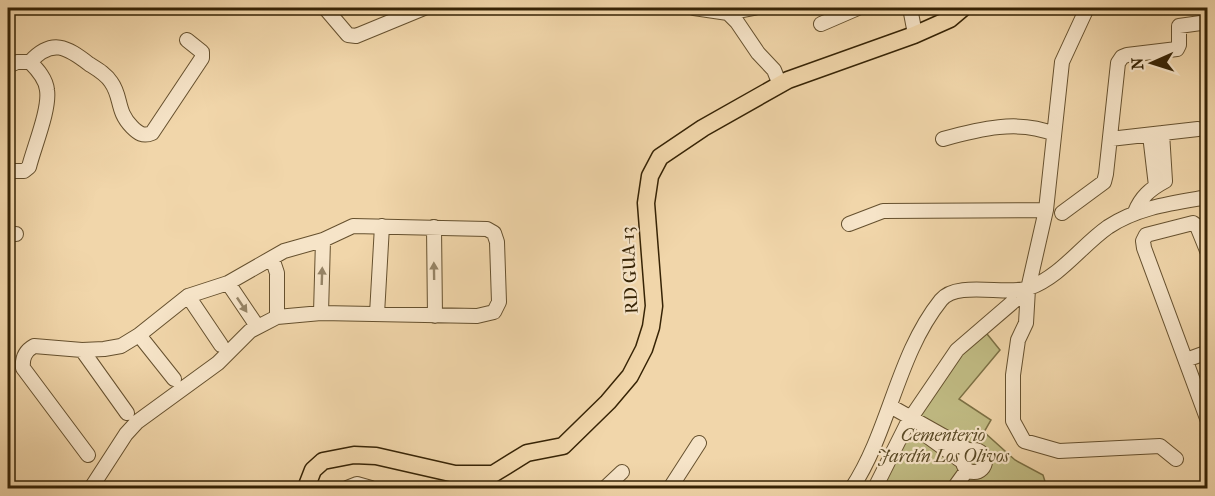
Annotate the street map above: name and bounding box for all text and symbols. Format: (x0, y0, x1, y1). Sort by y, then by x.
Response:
north arrow (1122, 33, 1182, 93)
text: N (1128, 56, 1147, 70)
street label: RD GUA-13 (617, 226, 643, 314)
one-way arrow (430, 262, 439, 281)
one-way arrow (317, 267, 326, 286)
one-way arrow (236, 296, 248, 312)
park label: Cementerio Jardín Los Olivos (877, 425, 1010, 467)

